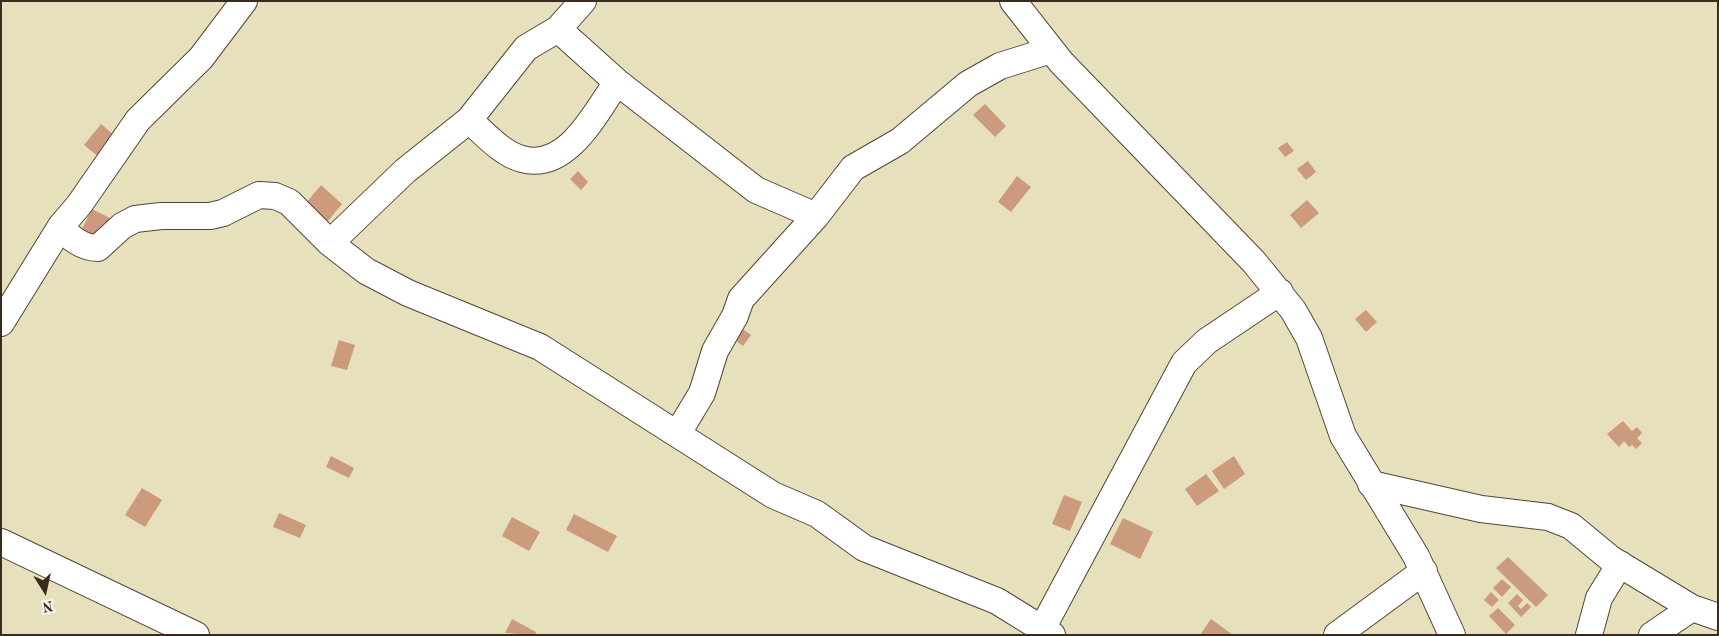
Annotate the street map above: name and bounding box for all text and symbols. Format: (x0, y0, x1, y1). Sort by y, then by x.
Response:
north arrow (20, 566, 70, 616)
text: N (41, 598, 54, 614)

